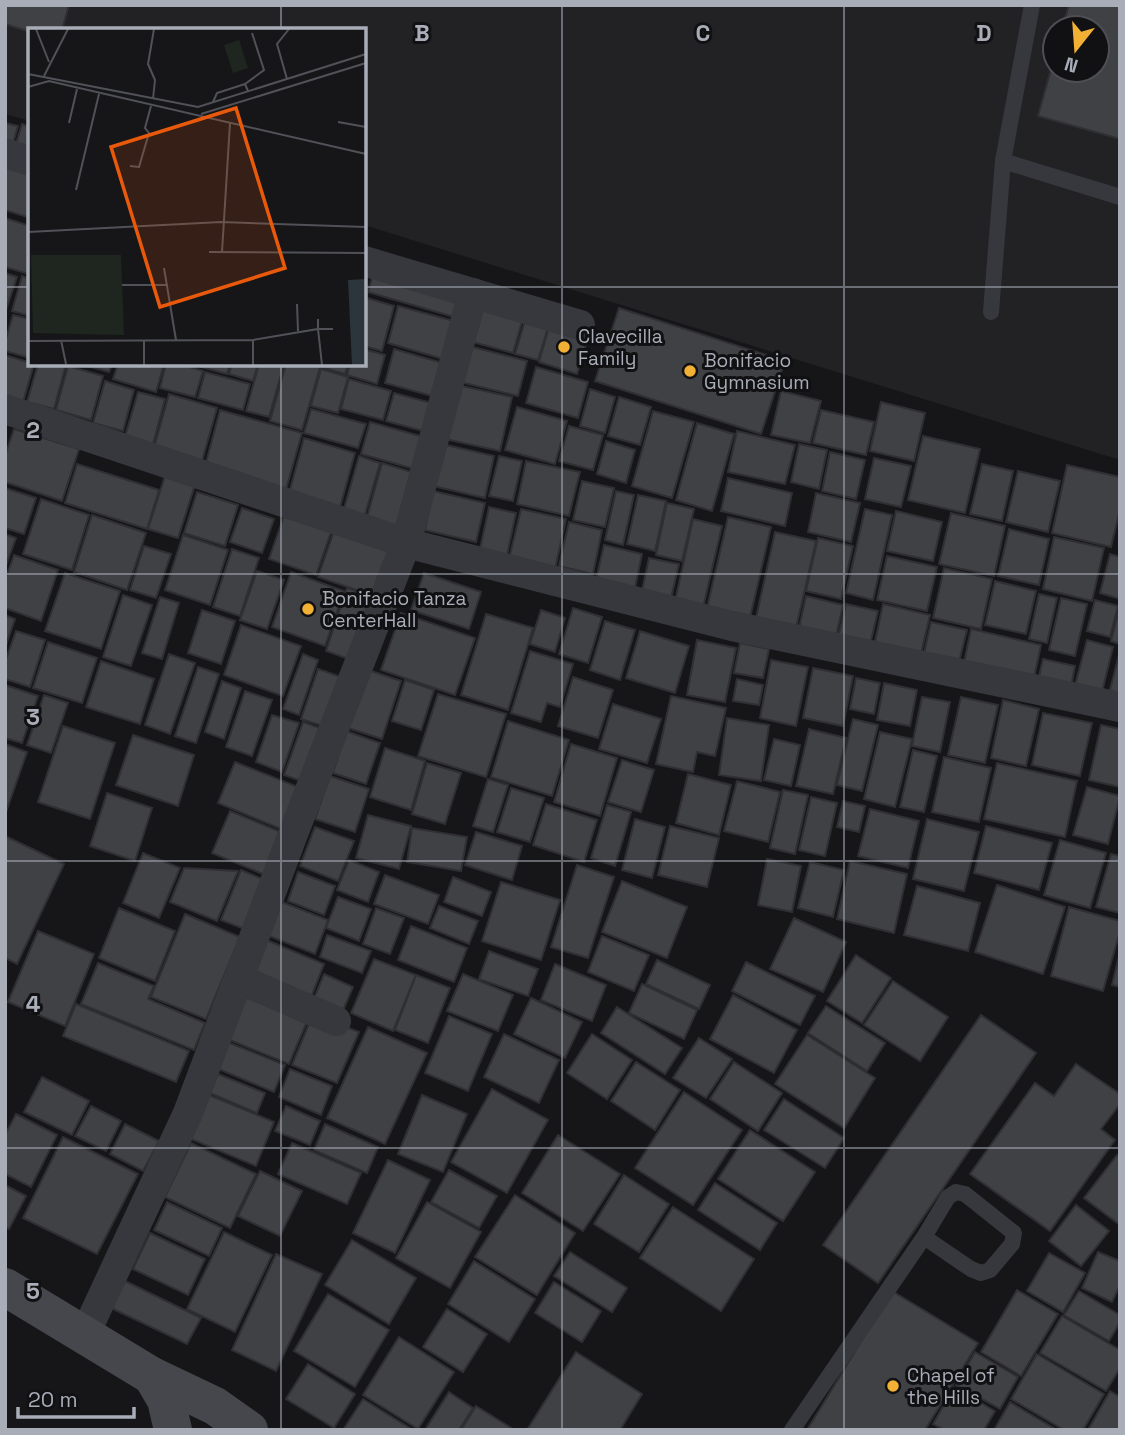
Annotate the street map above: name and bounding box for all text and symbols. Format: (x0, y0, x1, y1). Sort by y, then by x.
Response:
north arrow (1041, 14, 1111, 84)
text: B (414, 18, 430, 48)
text: C (696, 18, 710, 48)
text: D (976, 18, 992, 48)
inset map (28, 28, 366, 366)
text: N (1061, 51, 1081, 79)
place label: Clavecilla Family (578, 324, 663, 371)
marker: Clavecilla Family (556, 339, 572, 355)
place label: Bonifacio Gymnasium (704, 348, 810, 395)
marker: Bonifacio Gymnasium (682, 363, 698, 379)
text: 2 (26, 415, 40, 445)
place label: Bonifacio Tanza CenterHall (322, 586, 467, 633)
marker: Bonifacio Tanza CenterHall (300, 601, 316, 617)
text: 3 (26, 702, 40, 732)
text: 4 (26, 989, 41, 1019)
text: 5 (26, 1276, 40, 1306)
place label: Chapel of the Hills (907, 1363, 995, 1410)
scale bar (18, 1376, 133, 1420)
marker: Chapel of the Hills (885, 1378, 901, 1394)
text: 20 m (28, 1386, 78, 1413)

